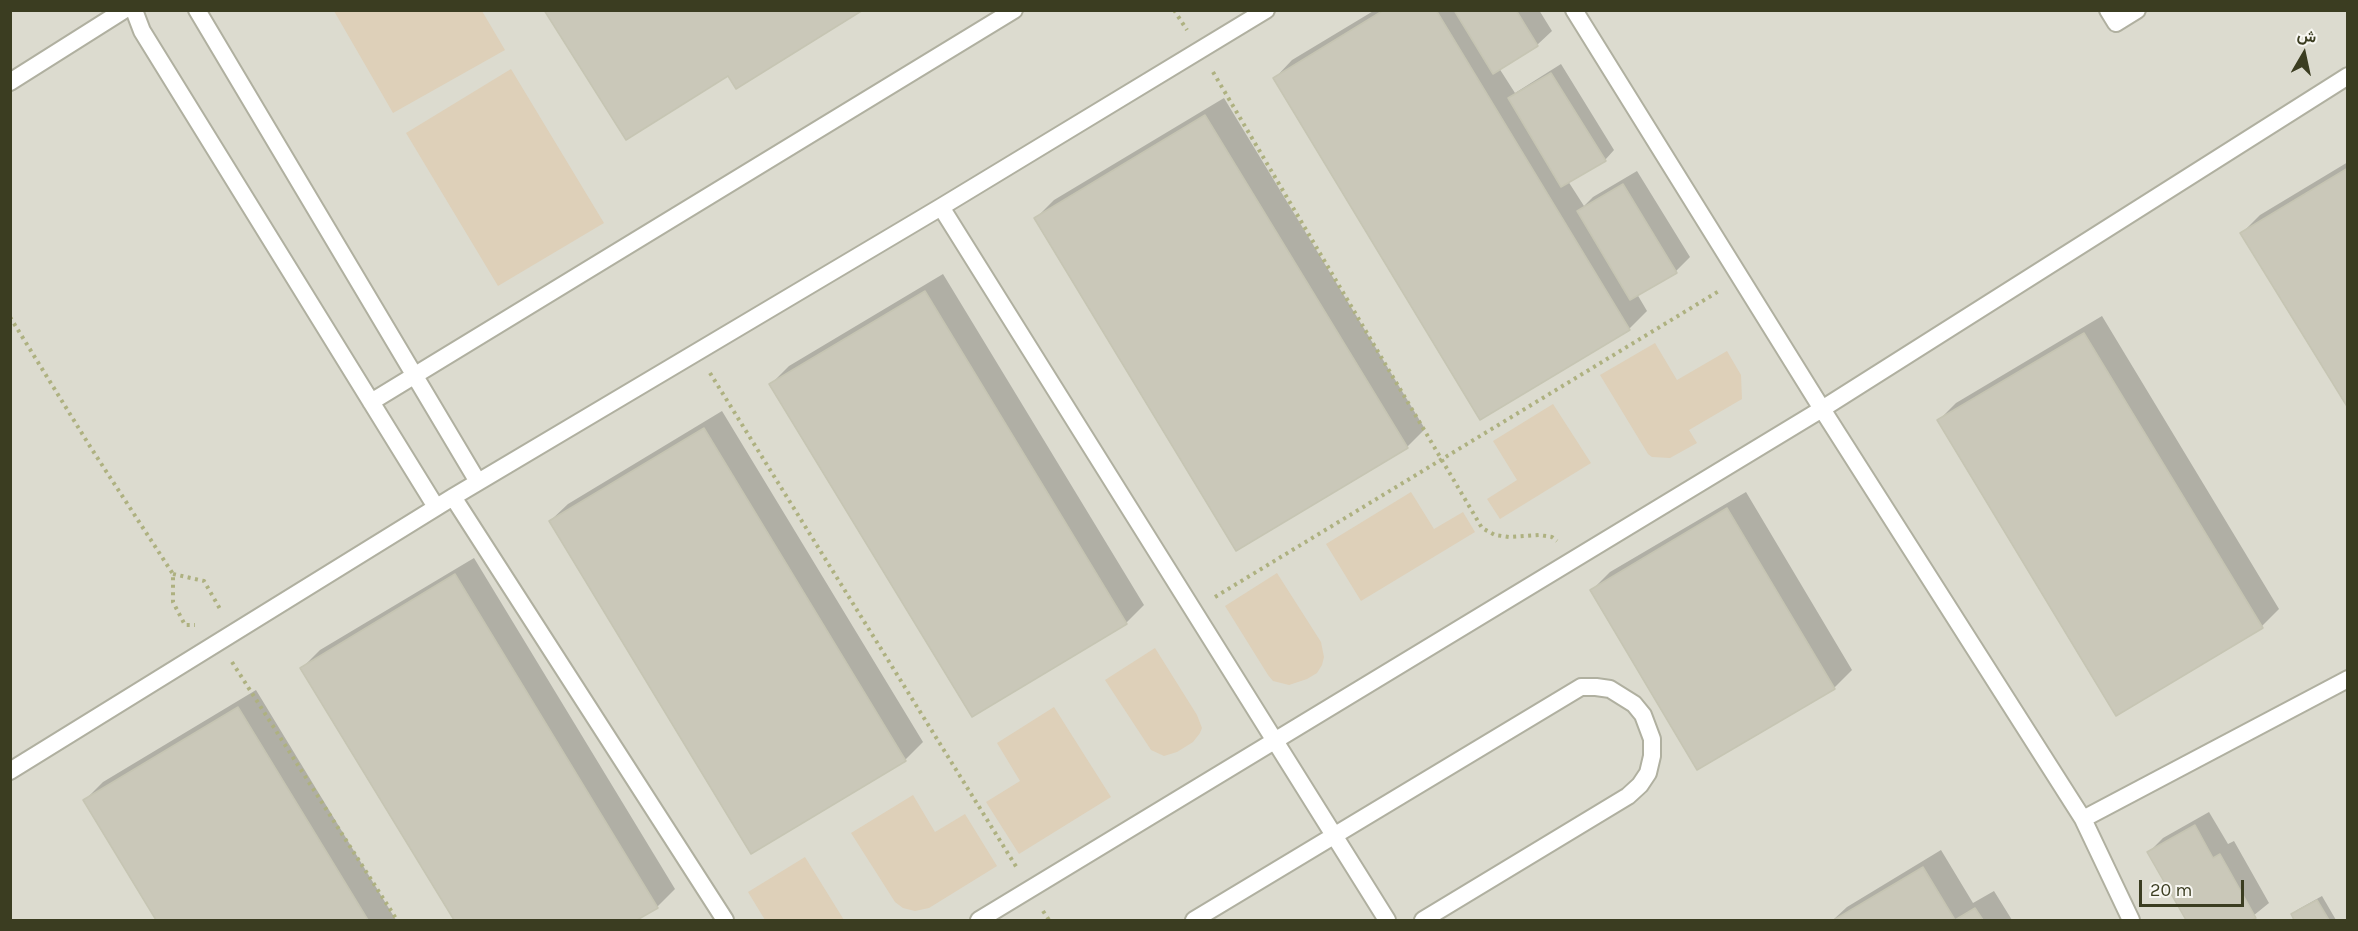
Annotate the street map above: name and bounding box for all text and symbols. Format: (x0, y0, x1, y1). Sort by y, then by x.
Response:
north arrow (2274, 24, 2334, 84)
text: ش (2296, 25, 2318, 47)
scale bar (2142, 868, 2247, 906)
text: 20 m (2150, 879, 2192, 901)

